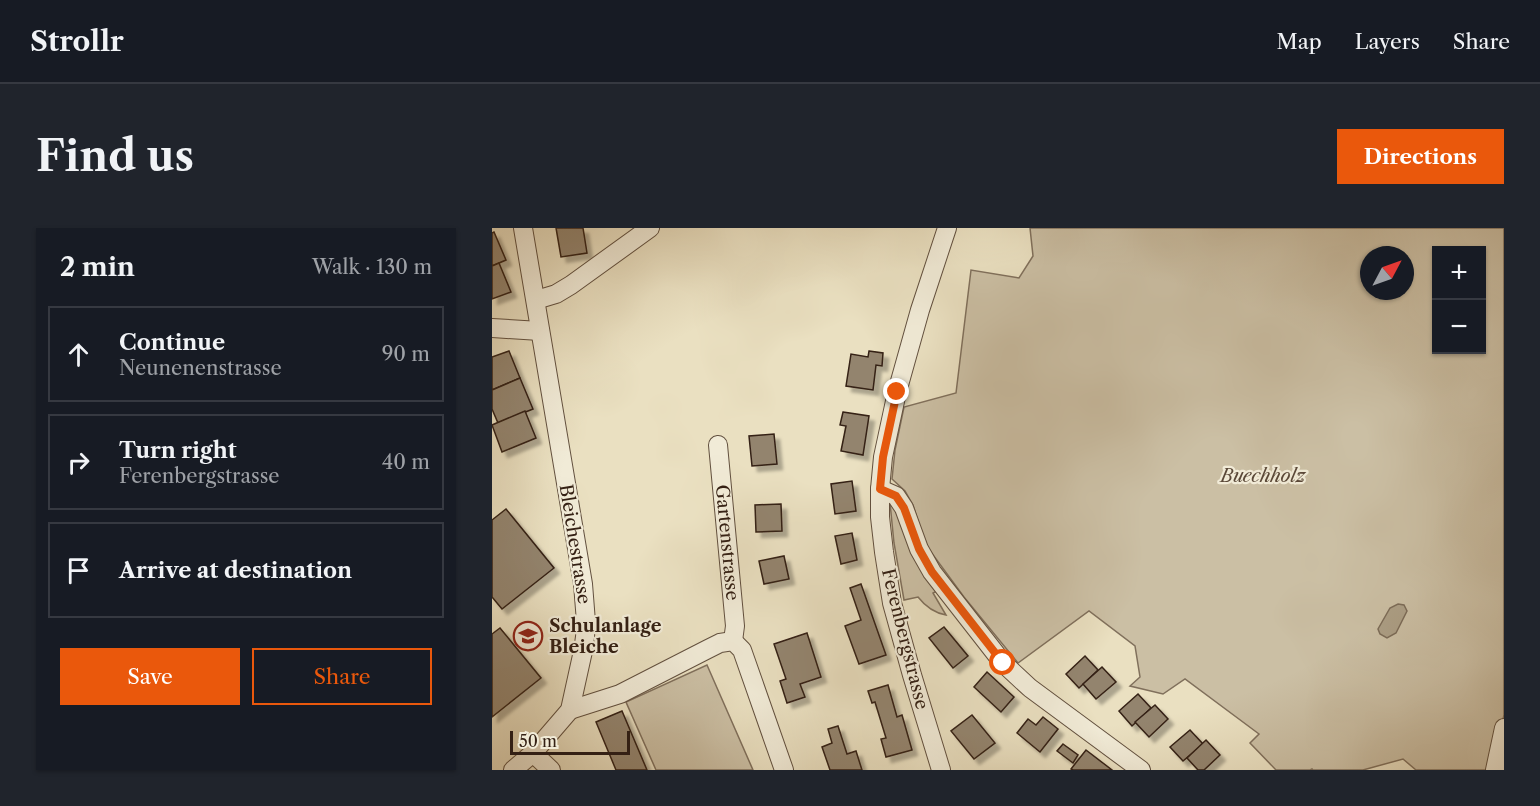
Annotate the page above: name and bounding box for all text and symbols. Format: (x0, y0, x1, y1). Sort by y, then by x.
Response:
text: Strollr (30, 24, 124, 58)
text: Map (1277, 29, 1322, 54)
text: Layers (1355, 29, 1420, 54)
text: Share (1453, 29, 1510, 54)
button: Directions (1337, 129, 1504, 184)
text: Find us (36, 130, 194, 182)
north arrow (1360, 246, 1414, 300)
map controls (1432, 246, 1486, 354)
button: + (1432, 246, 1486, 300)
text: 2 min (60, 251, 135, 283)
text: Walk · 130 m (312, 255, 432, 279)
button: − (1432, 300, 1486, 354)
text: Continue (119, 329, 225, 356)
icon: ahead (62, 338, 95, 371)
text: 90 m (382, 342, 430, 366)
text: Neunenenstrasse (119, 356, 282, 380)
route end (883, 378, 909, 404)
text: Turn right (119, 437, 237, 464)
icon: right (62, 446, 95, 479)
text: 40 m (382, 450, 430, 474)
text: Ferenbergstrasse (119, 464, 280, 488)
park label: Buechholz (1219, 465, 1307, 487)
street label: Bleichestrasse (555, 483, 595, 605)
street label: Gartenstrasse (711, 484, 744, 601)
icon: arrive (62, 554, 95, 587)
text: Arrive at destination (119, 557, 352, 584)
street label: Ferenbergstrasse (877, 566, 933, 712)
place label: Schulanlage Bleiche (549, 615, 662, 658)
school or university icon: Schulanlage Bleiche (512, 620, 544, 652)
button: Save (60, 648, 240, 705)
button: Share (252, 648, 432, 705)
route start (989, 649, 1015, 675)
scale bar (510, 728, 630, 756)
text: 50 m (519, 731, 557, 751)

